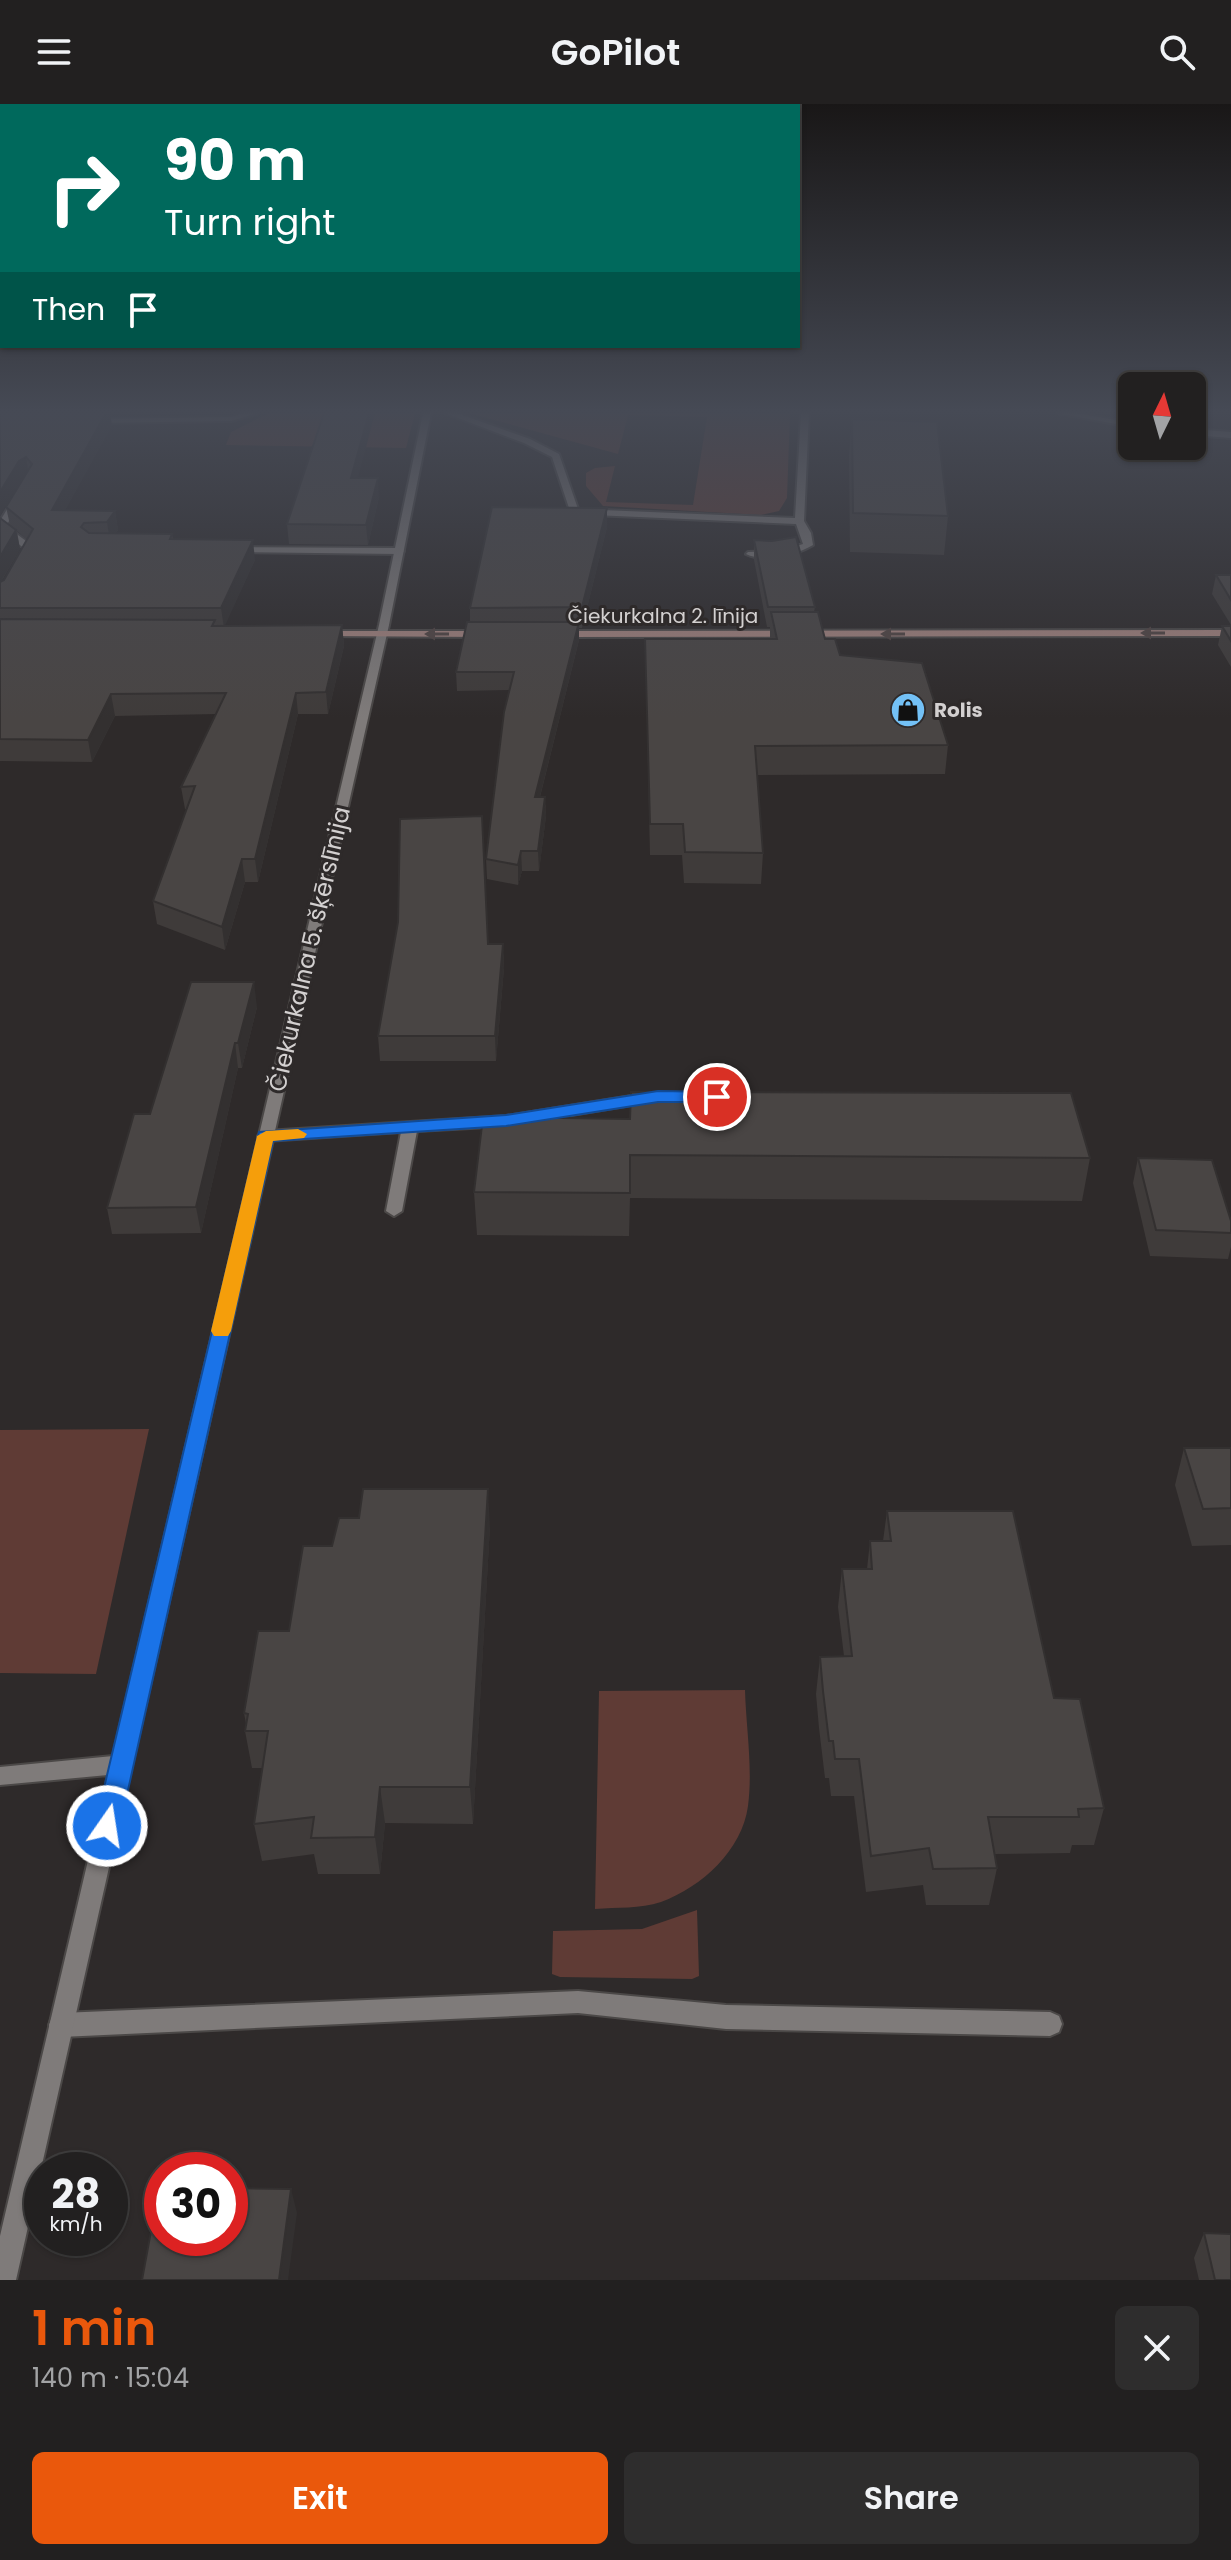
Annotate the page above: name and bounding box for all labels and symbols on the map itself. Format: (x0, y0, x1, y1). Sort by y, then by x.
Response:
north arrow (1118, 372, 1206, 460)
street label: Čiekurkalna 2. līnija (568, 602, 758, 630)
one-way arrow (1140, 627, 1165, 639)
one-way arrow (424, 628, 449, 640)
one-way arrow (880, 628, 905, 640)
shop icon: Rolis (889, 691, 927, 729)
place label: Rolis (934, 696, 983, 724)
street label: Čiekurkalna 5. šķērslīnija (260, 803, 358, 1095)
pin (683, 1063, 751, 1131)
position arrow (65, 1784, 149, 1868)
speed limit sign: 30 (144, 2152, 248, 2256)

